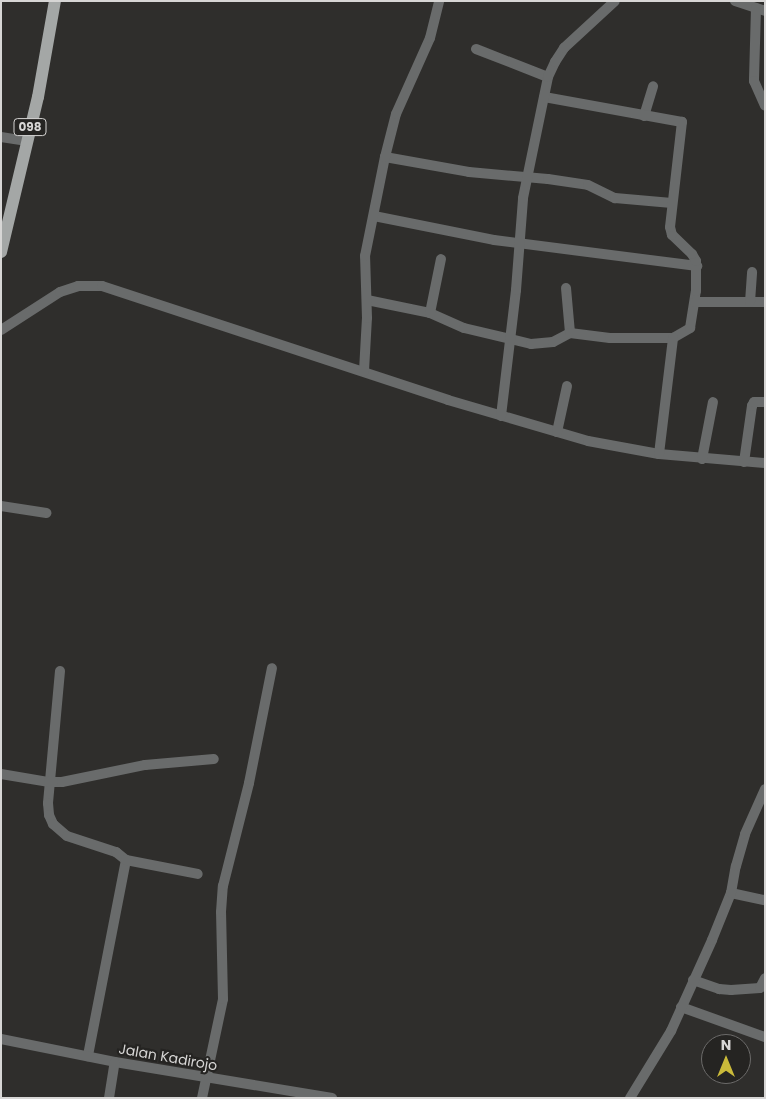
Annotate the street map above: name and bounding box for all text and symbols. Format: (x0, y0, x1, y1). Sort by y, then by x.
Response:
road number: 098 (12, 118, 48, 136)
north arrow (701, 1034, 751, 1084)
text: N (721, 1035, 731, 1055)
street label: Jalan Kadirojo (117, 1040, 219, 1074)

